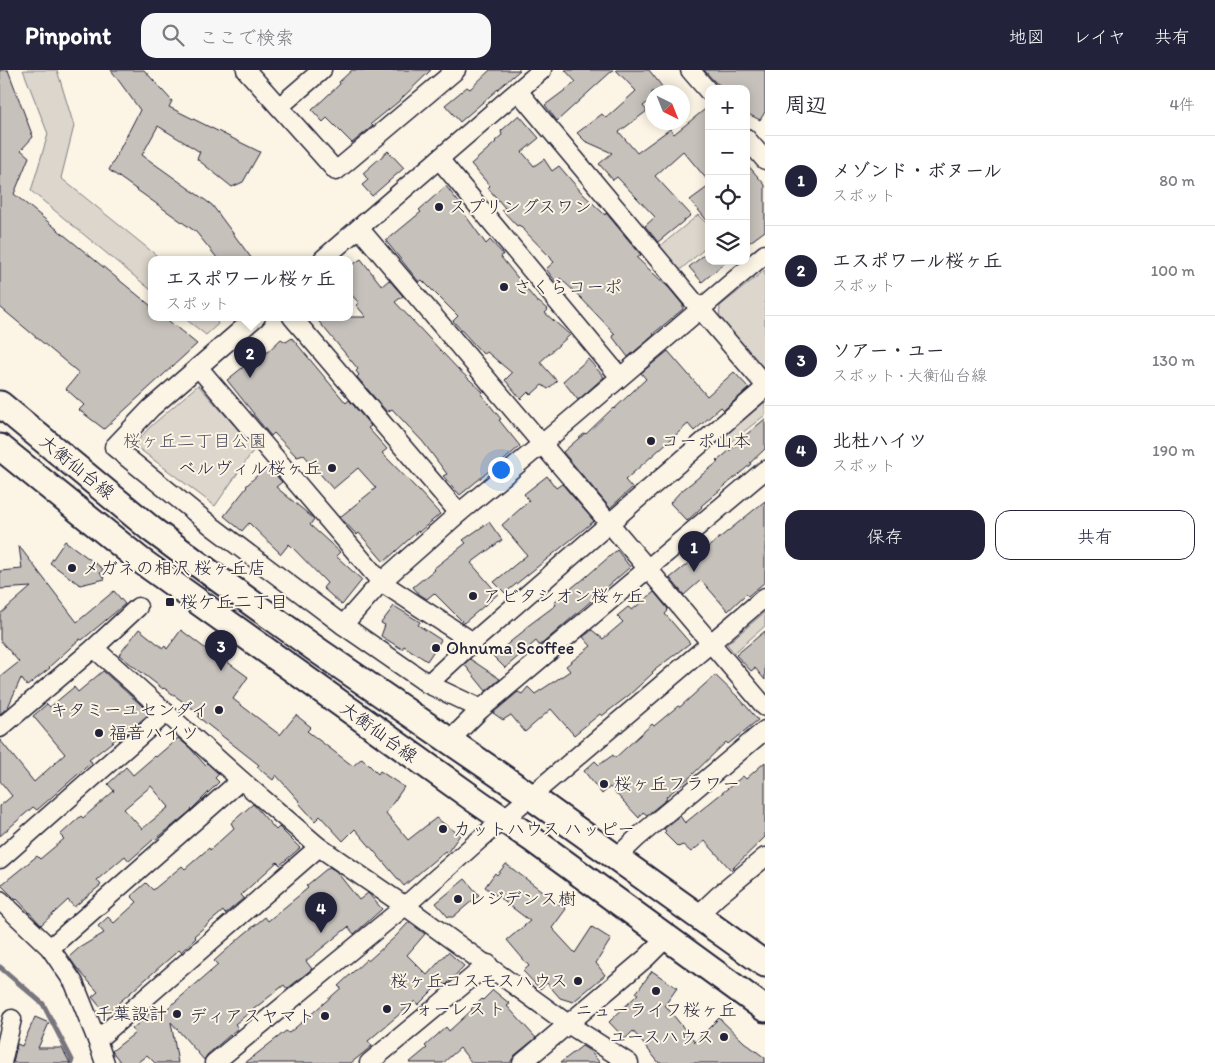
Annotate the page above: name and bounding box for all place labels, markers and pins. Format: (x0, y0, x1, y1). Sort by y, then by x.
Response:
place label: スプリングスワン (449, 196, 592, 218)
marker: スプリングスワン (433, 201, 445, 213)
place label: さくらコーポ (514, 276, 622, 298)
marker: さくらコーポ (498, 281, 510, 293)
pin: 2 (234, 337, 266, 378)
place label: コーポ山本 (661, 430, 751, 452)
marker: コーポ山本 (645, 435, 657, 447)
place label: ベルヴィル桜ヶ丘 (178, 457, 322, 479)
marker: ベルヴィル桜ヶ丘 (326, 462, 338, 474)
pin: 1 (678, 531, 710, 572)
place label: メガネの相沢 桜ヶ丘店 (82, 557, 266, 579)
marker: メガネの相沢 桜ヶ丘店 (66, 562, 78, 574)
place label: アビタシオン桜ヶ丘 (483, 585, 645, 607)
marker: アビタシオン桜ヶ丘 (467, 590, 479, 602)
place label: 桜ケ丘二丁目 (180, 591, 288, 613)
marker: 桜ケ丘二丁目 (164, 596, 176, 608)
pin: 3 (205, 630, 237, 671)
place label: Ohnuma Scoffee (446, 637, 574, 659)
marker: Ohnuma Scoffee (430, 642, 442, 654)
place label: キタミーユセンダイ (50, 699, 209, 721)
marker: キタミーユセンダイ (213, 704, 225, 716)
place label: 福音ハイツ (109, 722, 199, 744)
marker: 福音ハイツ (93, 727, 105, 739)
place label: 桜ヶ丘フラワー (614, 773, 740, 795)
marker: 桜ヶ丘フラワー (598, 778, 610, 790)
place label: カットハウス ハッピー (453, 818, 635, 840)
marker: カットハウス ハッピー (437, 823, 449, 835)
place label: レジデンス樹 (468, 888, 576, 910)
pin: 4 (305, 892, 337, 933)
marker: レジデンス樹 (452, 893, 464, 905)
place label: 桜ヶ丘コスモスハウス (390, 970, 568, 992)
marker: 桜ヶ丘コスモスハウス (572, 975, 584, 987)
marker: ニューライフ桜ヶ丘 (650, 985, 662, 997)
place label: フォーレスト (397, 998, 506, 1020)
place label: ニューライフ桜ヶ丘 (575, 999, 737, 1021)
place label: 千葉設計 (95, 1003, 167, 1025)
marker: フォーレスト (381, 1003, 393, 1015)
place label: ディアスヤマト (189, 1005, 315, 1027)
marker: 千葉設計 (171, 1008, 183, 1020)
marker: ディアスヤマト (319, 1010, 331, 1022)
place label: ユースハウス (609, 1026, 714, 1048)
marker: ユースハウス (718, 1031, 730, 1043)

